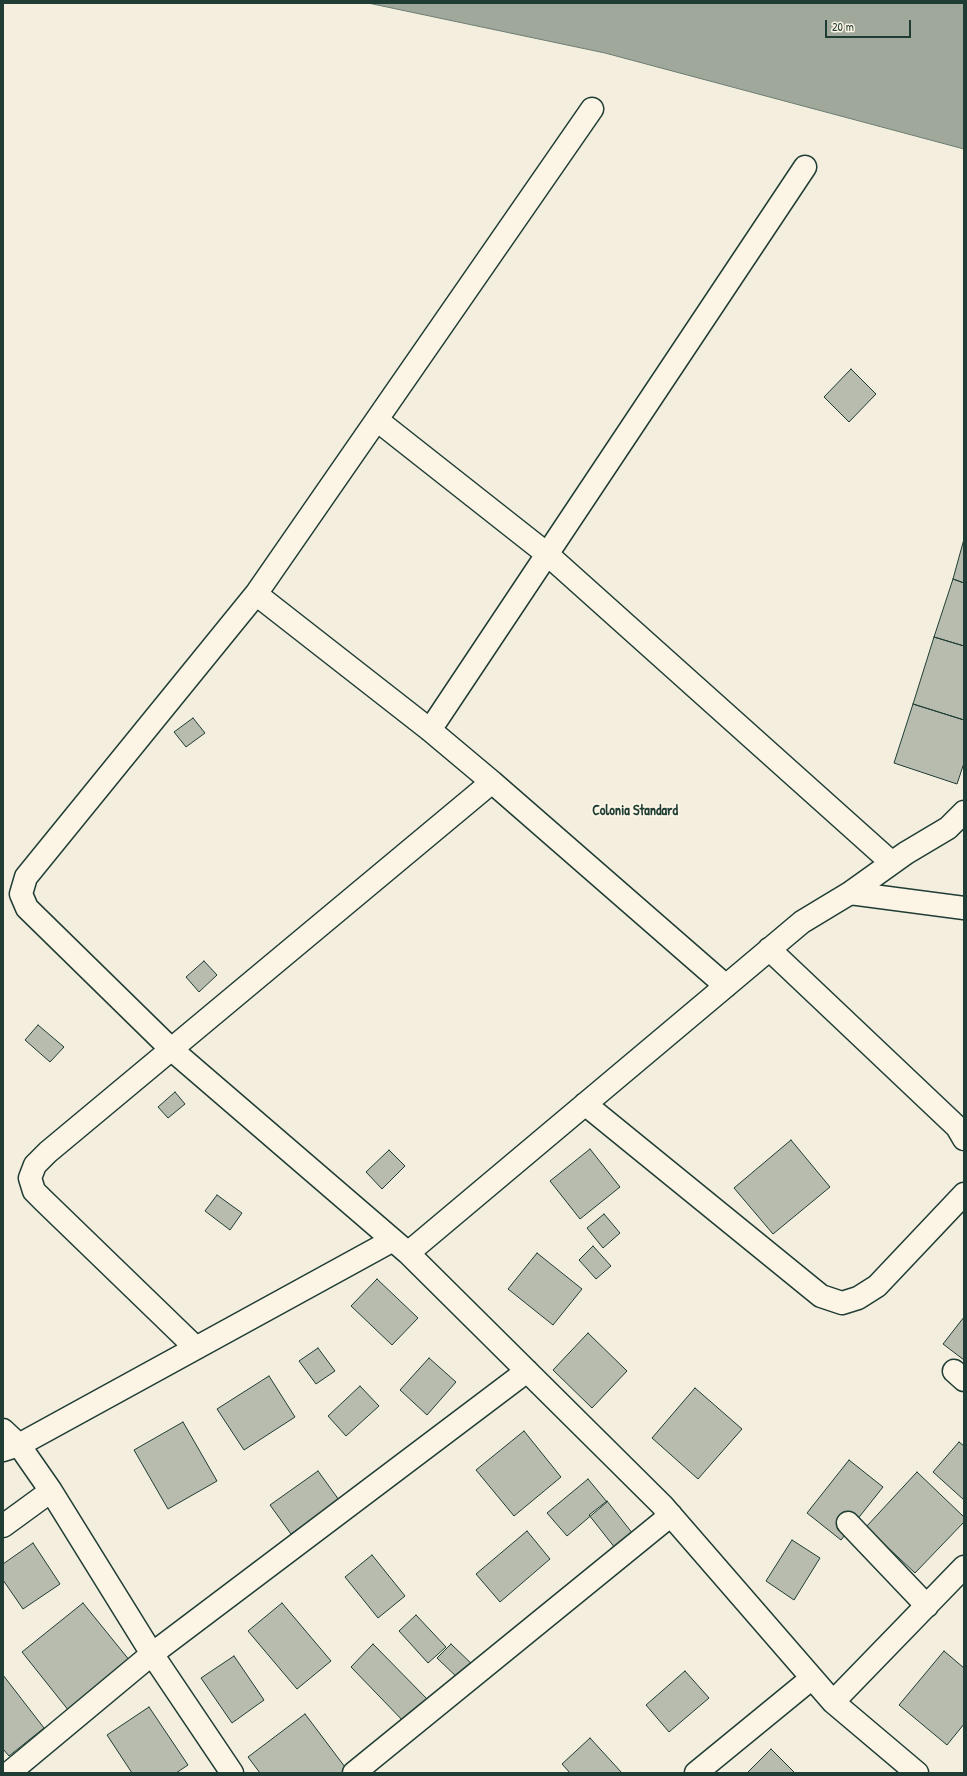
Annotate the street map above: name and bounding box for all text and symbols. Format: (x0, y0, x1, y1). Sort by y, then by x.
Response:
scale bar (827, 12, 913, 38)
text: 20 m (832, 18, 854, 35)
district label: Colonia Standard (592, 803, 678, 819)

